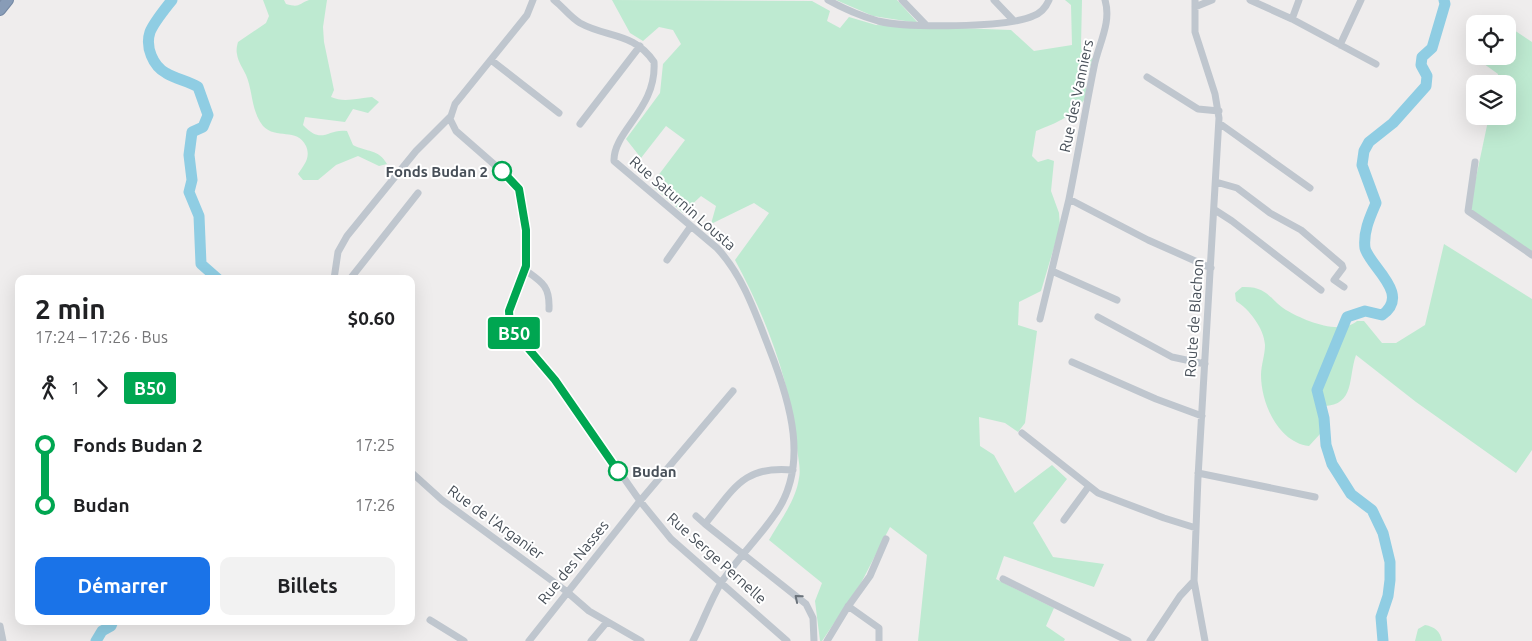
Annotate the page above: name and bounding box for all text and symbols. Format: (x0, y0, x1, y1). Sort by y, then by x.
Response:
map controls (1466, 15, 1516, 125)
button: locate (1466, 15, 1516, 65)
street label: Rue des Vanniers (1056, 38, 1096, 154)
button: layers (1466, 75, 1516, 125)
street label: Rue Saturnin Lousta (627, 152, 739, 254)
marker: Fonds Budan 2 (492, 161, 512, 181)
place label: Fonds Budan 2 (386, 163, 488, 180)
street label: Route de Blachon (1181, 258, 1207, 378)
text: 2 min (35, 293, 106, 324)
text: $0.60 (347, 307, 395, 329)
line badge: B50 (485, 317, 543, 349)
text: B50 (498, 323, 530, 343)
text: 17:24 – 17:26 · Bus (35, 328, 168, 346)
icon: walk (35, 374, 63, 402)
icon: forward (88, 374, 116, 402)
text: B50 (134, 378, 166, 398)
text: 1 (71, 379, 80, 397)
text: Fonds Budan 2 (73, 434, 203, 456)
text: 17:25 (355, 436, 395, 454)
marker: Budan (608, 461, 628, 481)
place label: Budan (632, 463, 677, 480)
street label: Rue de l'Arganier (445, 481, 548, 563)
text: Budan (73, 494, 130, 516)
text: 17:26 (355, 496, 395, 514)
street label: Rue Serge Pernelle (664, 509, 770, 607)
street label: Rue des Nasses (534, 517, 612, 607)
button: Démarrer (35, 557, 210, 615)
button: Billets (220, 557, 395, 615)
one-way arrow (795, 594, 804, 603)

